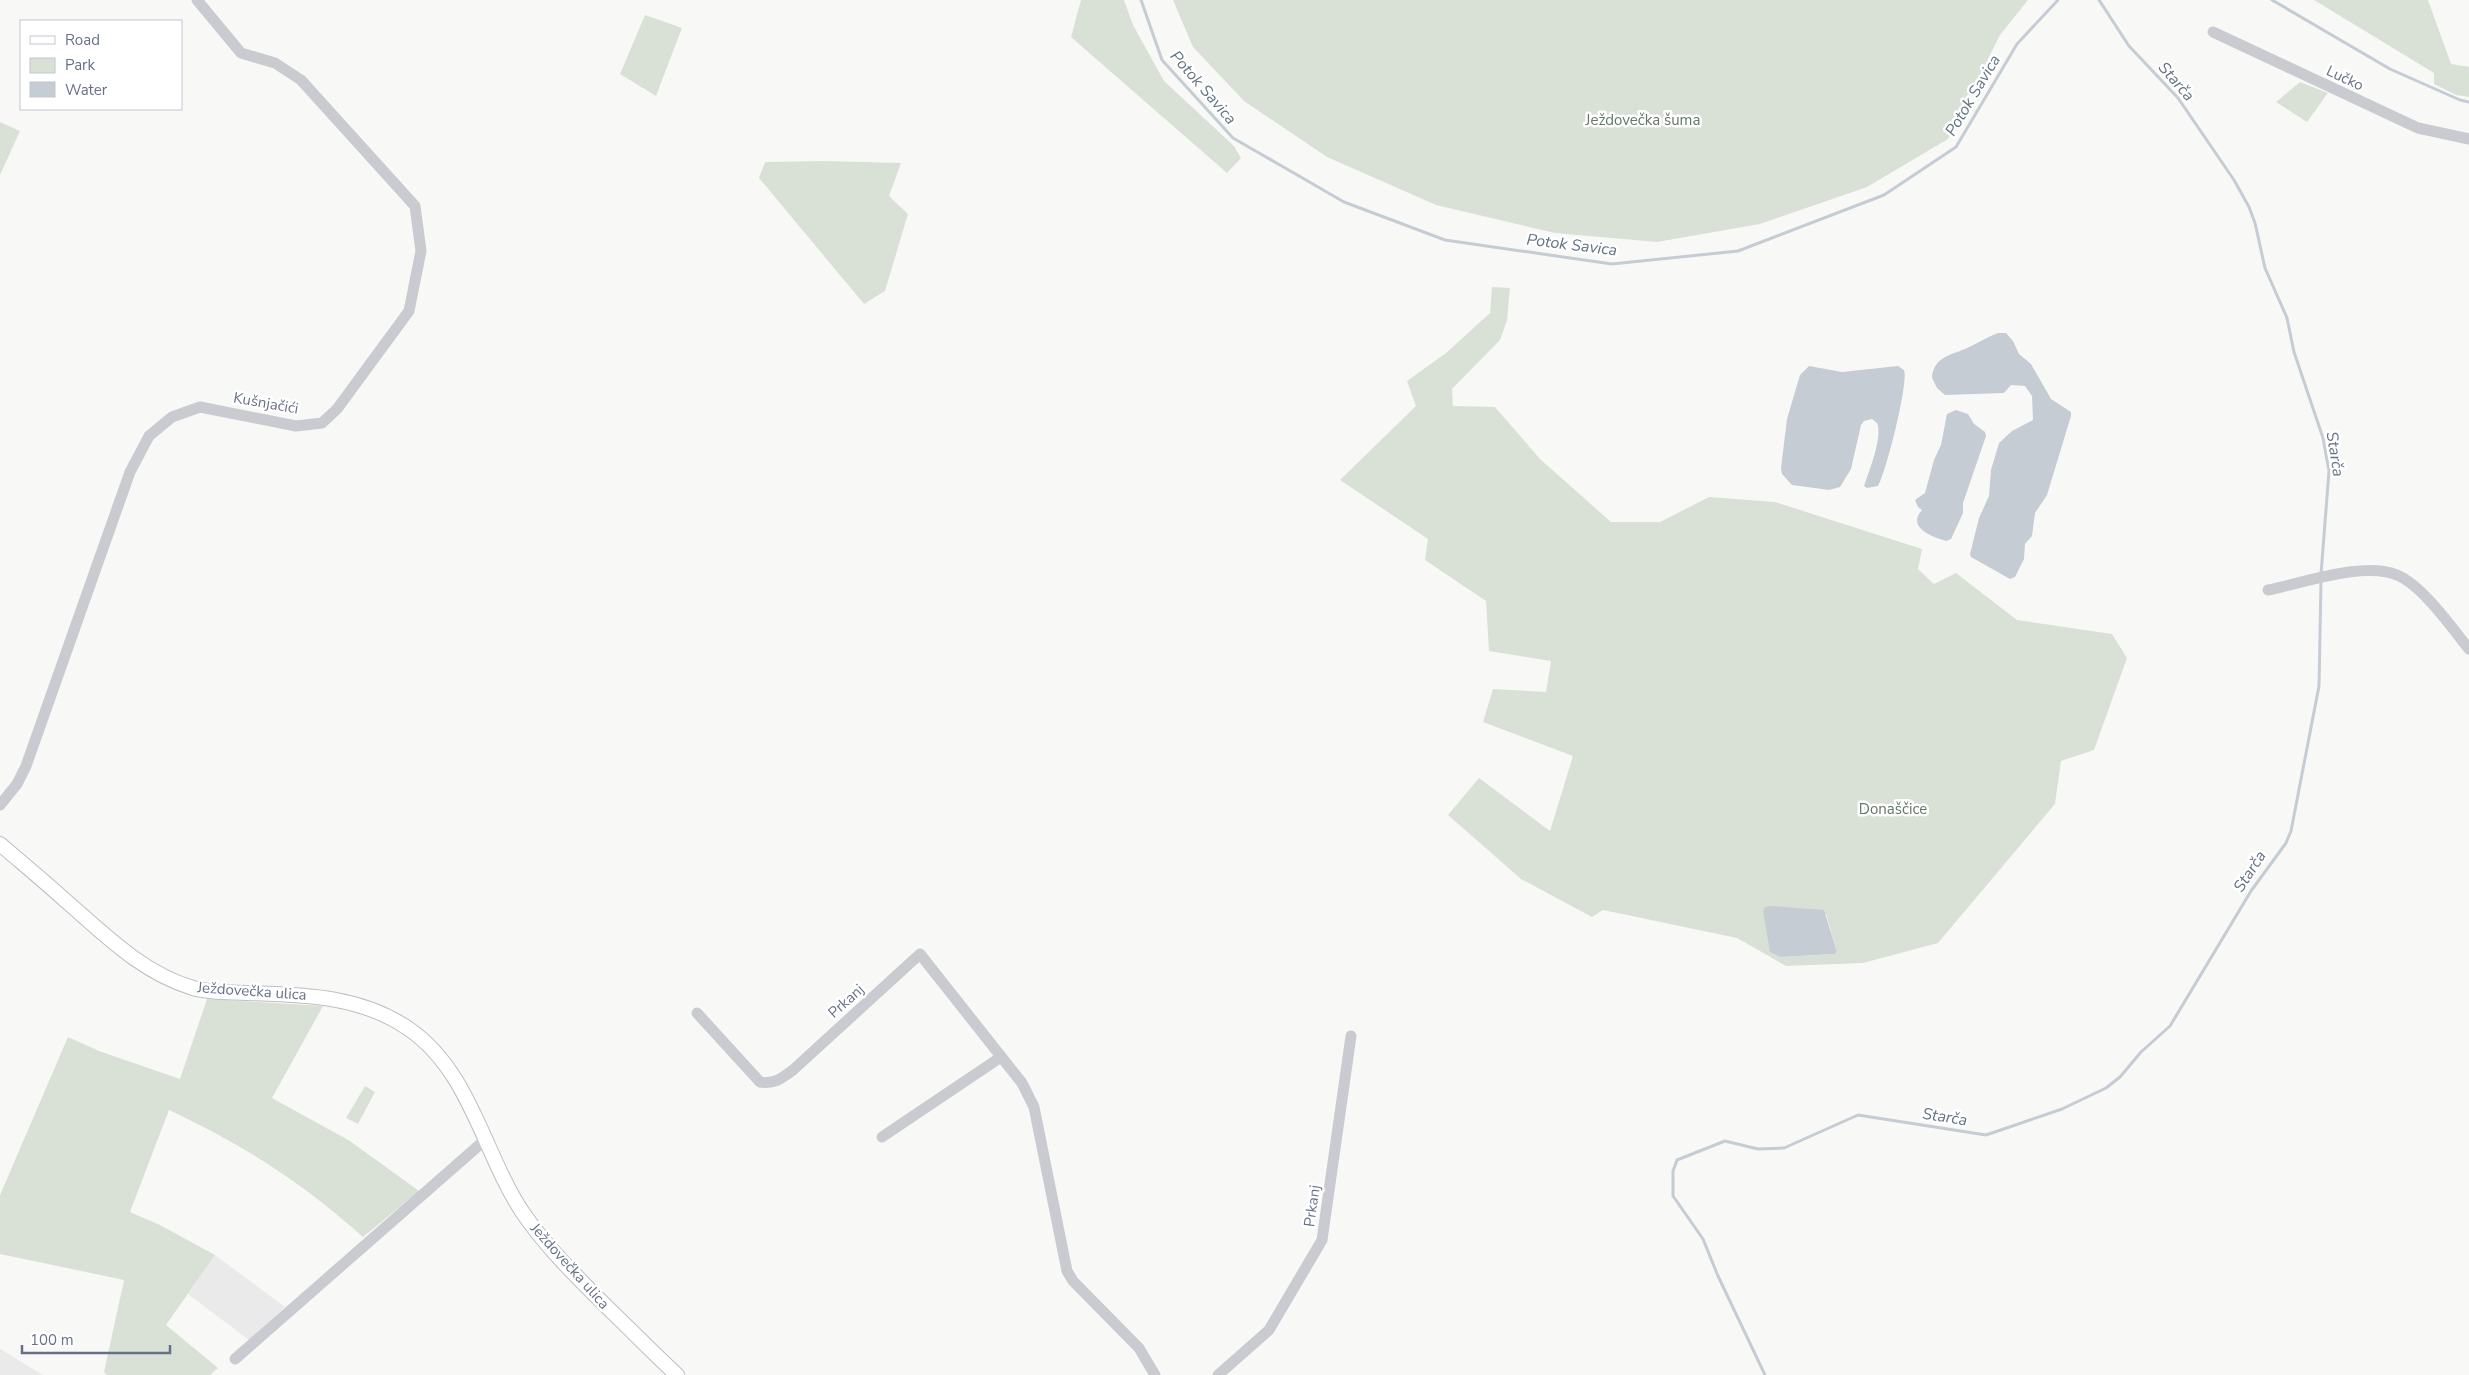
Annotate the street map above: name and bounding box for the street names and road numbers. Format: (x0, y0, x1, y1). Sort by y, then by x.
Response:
street label: Lučko (2323, 61, 2367, 95)
street label: Kušnjačići (232, 387, 300, 419)
street label: Ježdovečka ulica (196, 977, 307, 1005)
street label: Prkanj (824, 979, 868, 1023)
street label: Prkanj (1299, 1184, 1325, 1228)
street label: Ježdovečka ulica (525, 1218, 614, 1313)

